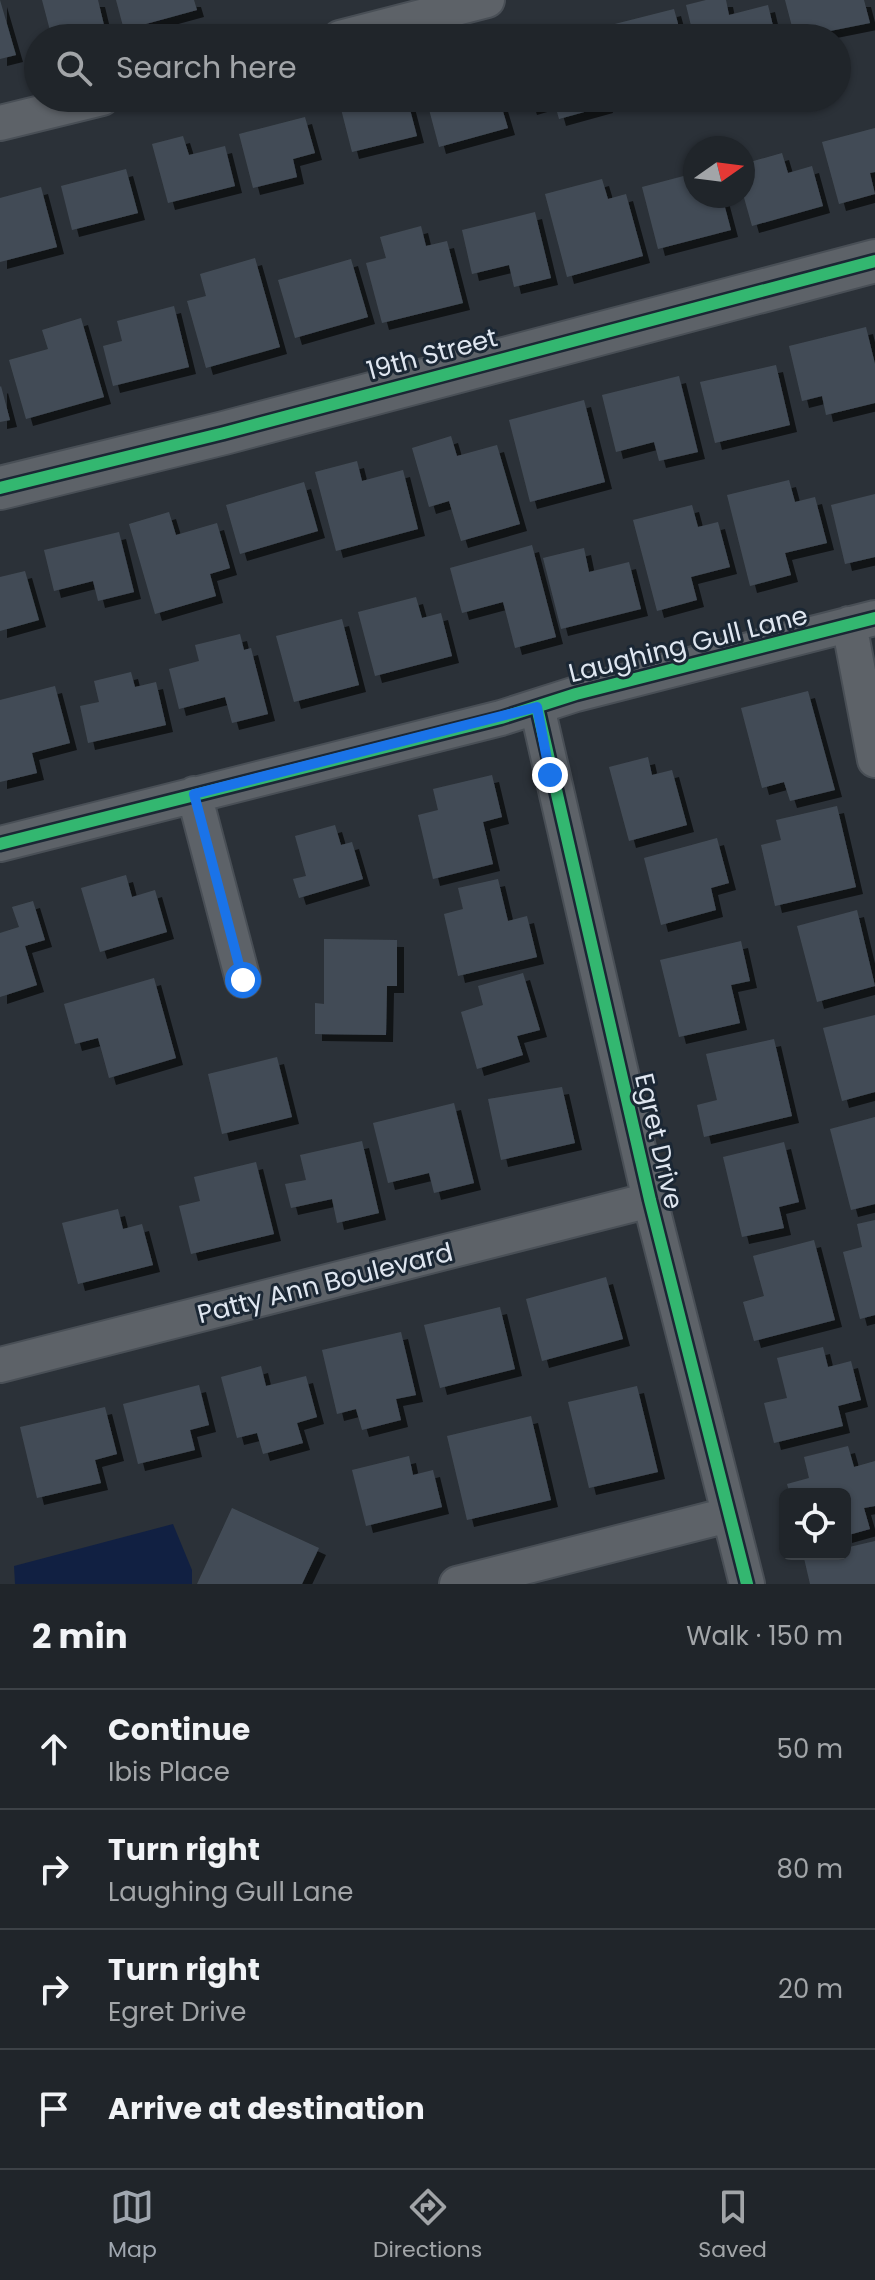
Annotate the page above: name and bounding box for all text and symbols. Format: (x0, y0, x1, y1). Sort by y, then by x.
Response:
search box (24, 24, 851, 112)
icon: search (52, 46, 96, 90)
text: Search here (116, 46, 297, 89)
north arrow (683, 136, 755, 208)
street label: 19th Street (363, 319, 501, 389)
street label: Laughing Gull Lane (565, 597, 811, 691)
route end (532, 757, 568, 793)
route start (225, 962, 261, 998)
street label: Egret Drive (626, 1070, 692, 1212)
street label: Patty Ann Boulevard (194, 1234, 456, 1332)
map controls (779, 1488, 851, 1560)
button: locate (779, 1488, 851, 1560)
text: 2 min (32, 1612, 128, 1660)
text: Walk · 150 m (686, 1618, 843, 1654)
text: Continue (108, 1708, 250, 1751)
icon: ahead (32, 1727, 76, 1771)
text: 50 m (777, 1731, 843, 1767)
text: Ibis Place (108, 1754, 230, 1790)
text: Turn right (108, 1828, 260, 1871)
icon: right (32, 1847, 76, 1891)
text: 80 m (777, 1851, 843, 1887)
text: Laughing Gull Lane (108, 1874, 353, 1910)
text: Turn right (108, 1948, 260, 1991)
icon: right (32, 1967, 76, 2011)
text: 20 m (778, 1971, 843, 2007)
text: Egret Drive (108, 1994, 246, 2030)
icon: arrive (32, 2087, 76, 2131)
text: Arrive at destination (108, 2087, 425, 2130)
tab: Map (108, 2185, 157, 2266)
tab: Directions (373, 2185, 482, 2266)
tab: Saved (698, 2185, 767, 2266)

